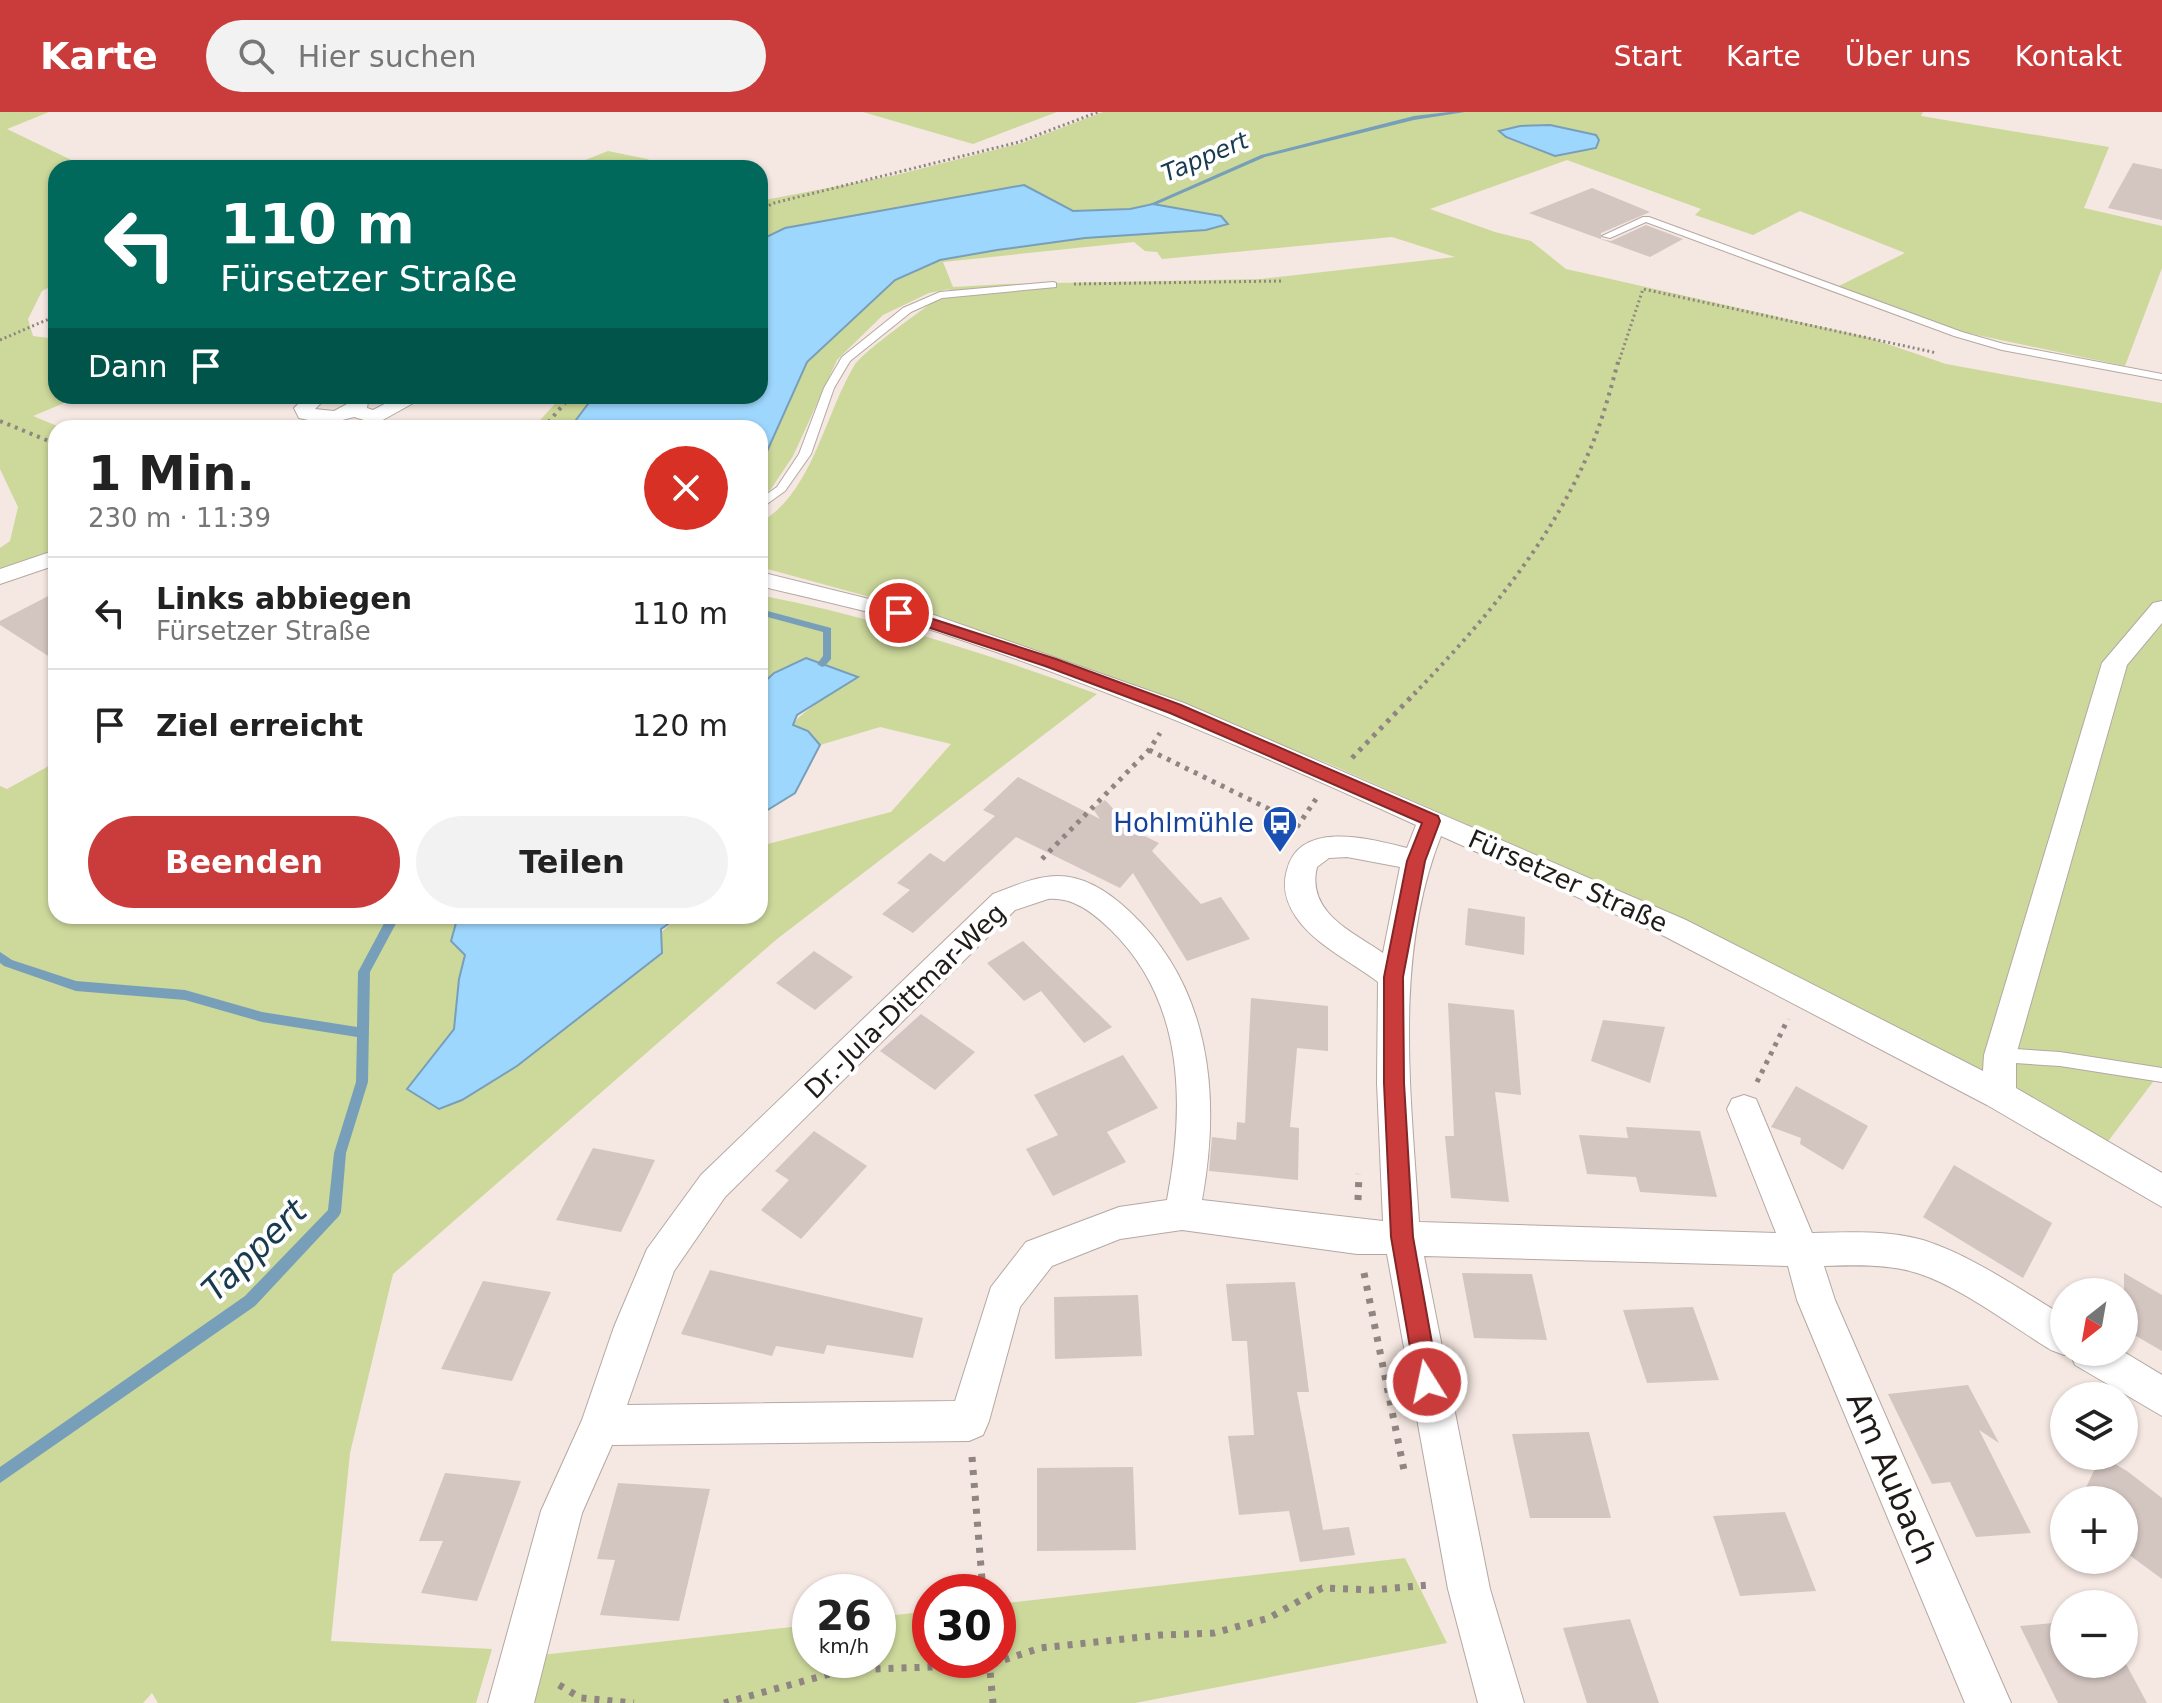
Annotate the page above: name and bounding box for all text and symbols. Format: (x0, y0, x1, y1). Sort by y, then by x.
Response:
search box (206, 20, 766, 92)
text: Karte (40, 34, 158, 78)
icon: search (234, 34, 278, 78)
text: Hier suchen (298, 39, 477, 74)
text: Start (1614, 40, 1682, 73)
text: Karte (1726, 40, 1801, 73)
text: Über uns (1845, 40, 1971, 73)
text: Kontakt (2015, 40, 2122, 73)
water label: Tappert (1157, 126, 1254, 188)
text: 110 m (220, 191, 415, 256)
icon: left (88, 192, 192, 296)
text: Fürsetzer Straße (220, 258, 517, 299)
icon: arrive (184, 344, 228, 388)
text: Dann (88, 349, 168, 384)
text: 1 Min. (88, 445, 255, 501)
button: close (644, 446, 728, 530)
text: 230 m · 11:39 (88, 503, 271, 533)
pin (865, 579, 933, 647)
text: Links abbiegen (156, 581, 412, 616)
icon: left (88, 591, 132, 635)
icon: arrive (877, 591, 921, 635)
text: 110 m (632, 596, 728, 631)
text: Fürsetzer Straße (156, 616, 371, 646)
icon: arrive (88, 703, 132, 747)
text: Ziel erreicht (156, 708, 363, 743)
text: 120 m (632, 708, 728, 743)
bus stop icon: Hohlmühle (1261, 804, 1299, 854)
place label: Hohlmühle (1113, 808, 1254, 838)
button: Beenden (88, 816, 400, 908)
button: Teilen (416, 816, 728, 908)
street label: Fürsetzer Straße (1464, 824, 1672, 938)
street label: Dr.-Jula-Dittmar-Weg (799, 897, 1011, 1105)
water label: Tappert (194, 1190, 316, 1309)
north arrow (2050, 1278, 2138, 1366)
map controls (2050, 1278, 2138, 1678)
position arrow (1385, 1340, 1469, 1424)
button: layers (2050, 1382, 2138, 1470)
street label: Am Aubach (1839, 1386, 1945, 1570)
button: + (2050, 1486, 2138, 1574)
speed limit sign: 30 (912, 1574, 1016, 1678)
button: − (2050, 1590, 2138, 1678)
text: 26 (816, 1593, 872, 1639)
text: km/h (819, 1634, 869, 1658)

